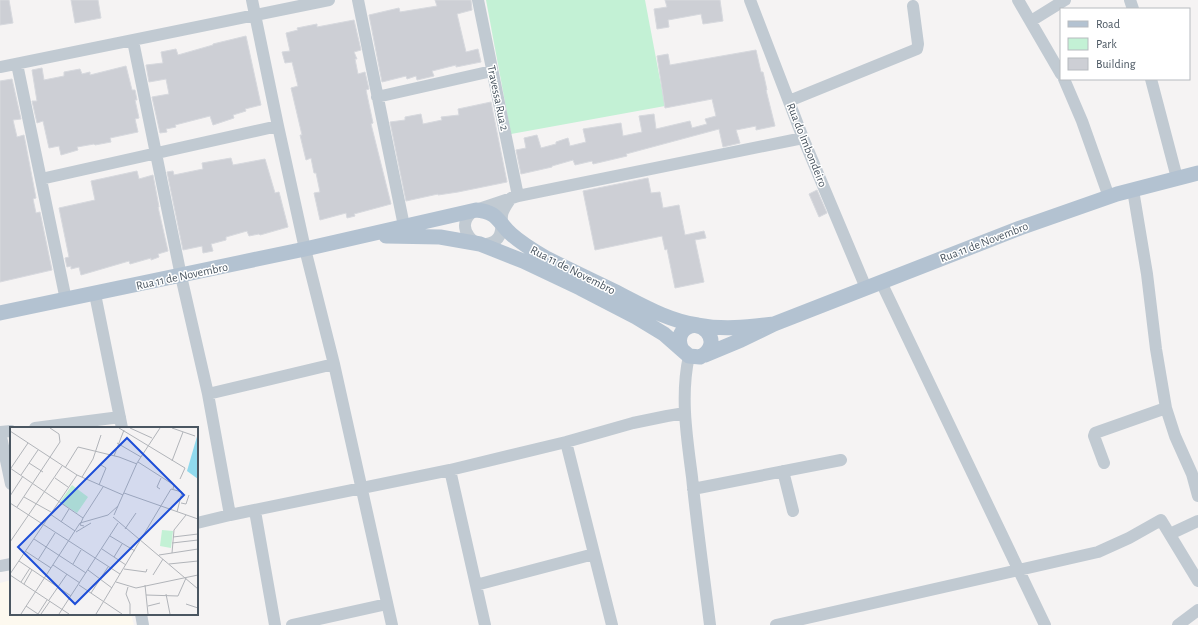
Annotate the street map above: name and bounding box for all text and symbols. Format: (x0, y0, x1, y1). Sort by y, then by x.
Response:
legend (1060, 8, 1190, 80)
text: Road (1096, 18, 1120, 30)
text: Park (1096, 38, 1117, 50)
text: Building (1096, 58, 1136, 70)
street label: Travessa Rua 2 (485, 64, 511, 132)
street label: Rua do Imbondeiro (785, 101, 829, 189)
street label: Rua 11 de Novembro (938, 220, 1030, 264)
street label: Rua 11 de Novembro (529, 243, 617, 297)
street label: Rua 11 de Novembro (135, 260, 229, 292)
inset map (10, 427, 198, 615)

